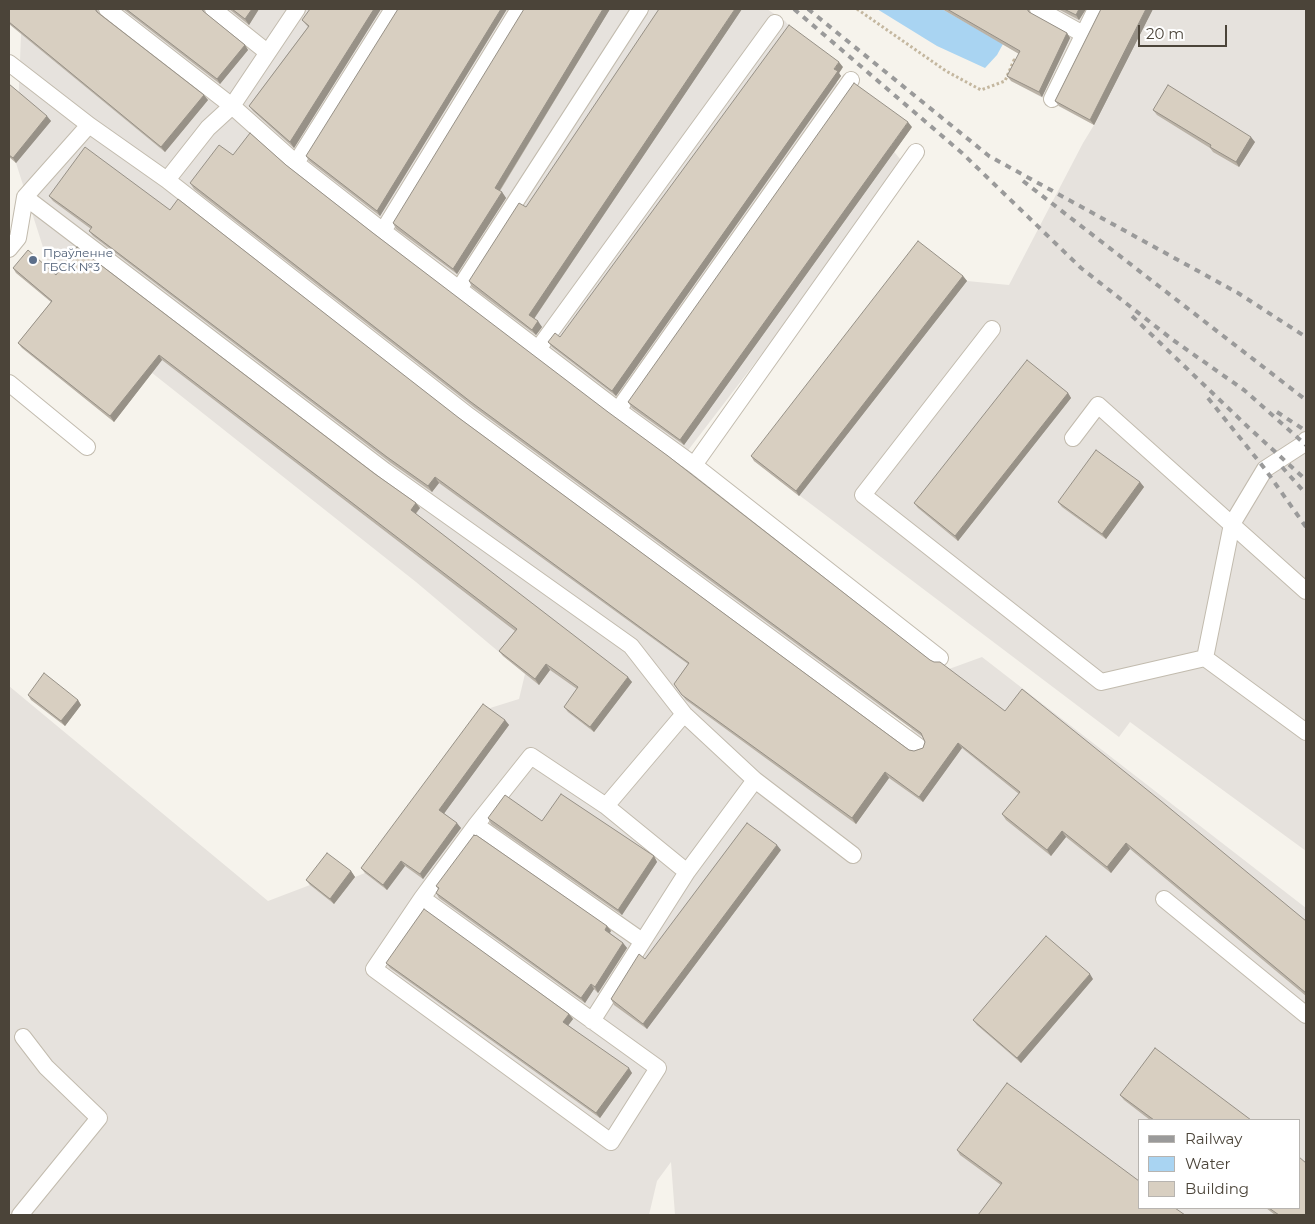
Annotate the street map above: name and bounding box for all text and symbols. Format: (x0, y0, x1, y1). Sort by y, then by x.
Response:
scale bar (1140, 15, 1229, 47)
text: 20 m (1146, 24, 1184, 43)
place label: Праўленне ГБСК №3 (43, 246, 113, 274)
marker: Праўленне ГБСК №3 (27, 254, 39, 266)
legend (1138, 1119, 1300, 1209)
text: Railway (1185, 1129, 1242, 1148)
text: Water (1185, 1154, 1231, 1173)
text: Building (1185, 1179, 1249, 1198)

